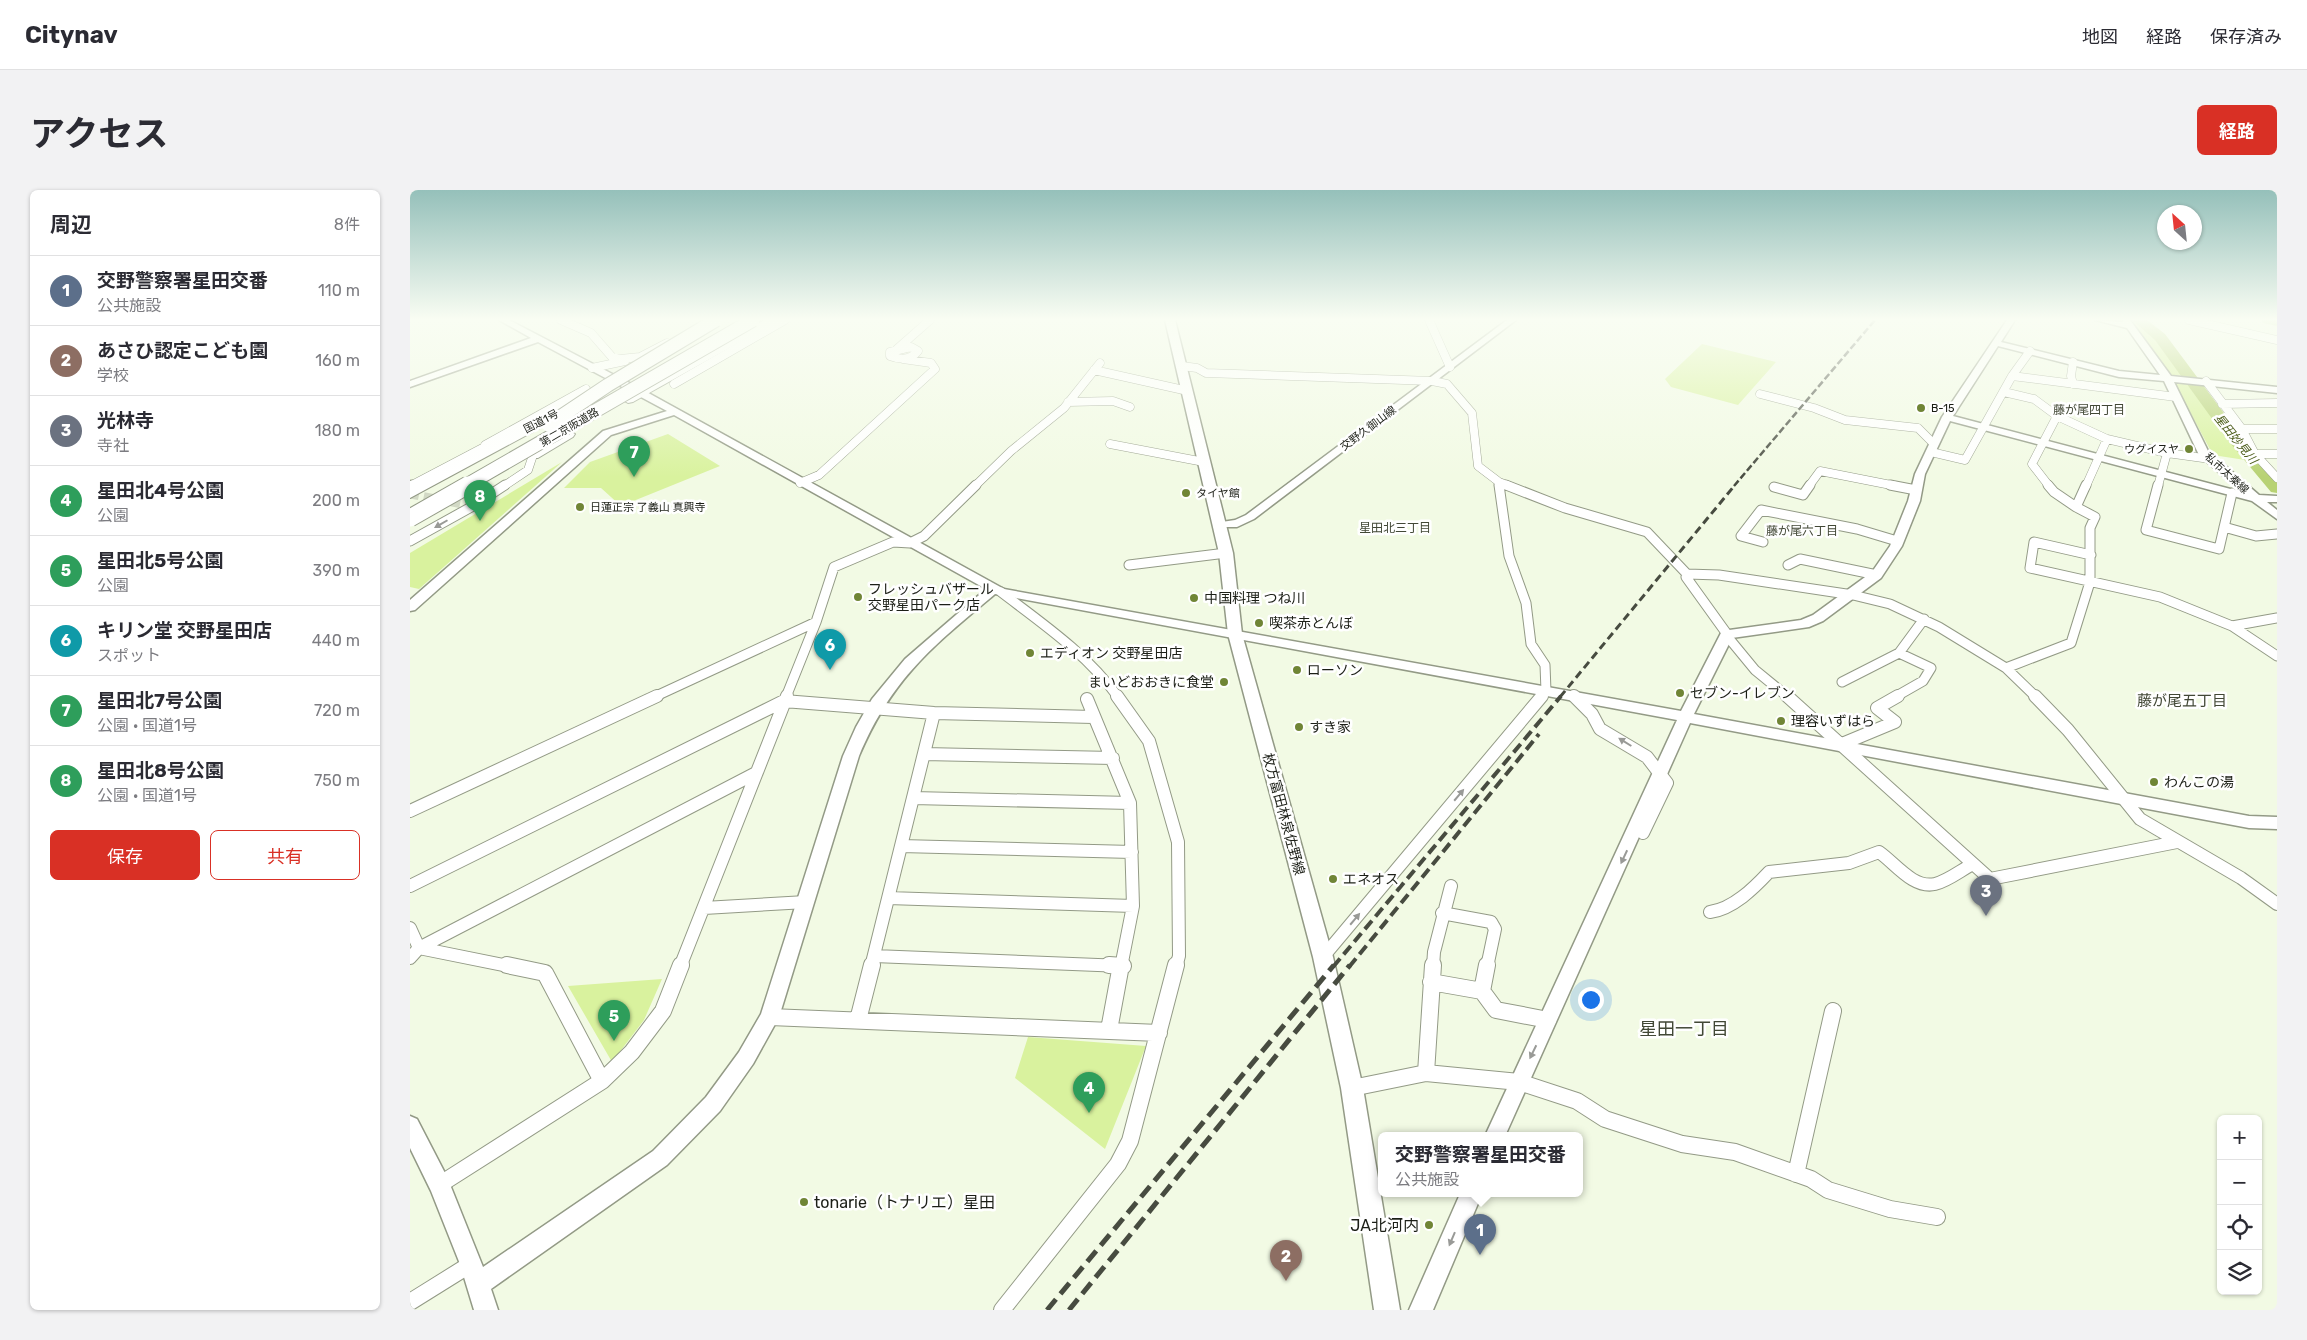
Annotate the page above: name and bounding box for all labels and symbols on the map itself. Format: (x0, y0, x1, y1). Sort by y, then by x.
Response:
north arrow (2157, 205, 2202, 250)
marker: B-15 (1915, 402, 1927, 414)
place label: B-15 (1931, 402, 1955, 415)
street label: 交野久御山線 (1338, 403, 1399, 453)
district label: 藤が尾四丁目 (2053, 403, 2125, 417)
street label: 第二京阪道路 (537, 405, 601, 450)
street label: 国道1号 (521, 407, 561, 436)
water label: 星田妙見川 (2212, 411, 2262, 468)
pin: 7 (618, 436, 650, 477)
place label: ウグイスヤ (2124, 443, 2179, 456)
marker: ウグイスヤ (2183, 443, 2195, 455)
street label: 私市太秦線 (2202, 450, 2251, 497)
pin: 8 (464, 480, 496, 521)
marker: タイヤ館 (1180, 487, 1192, 499)
place label: タイヤ館 (1196, 487, 1240, 500)
marker: 日蓮正宗 了義山 真興寺 (574, 501, 586, 513)
place label: 日蓮正宗 了義山 真興寺 (590, 501, 705, 514)
one-way arrow (433, 520, 448, 528)
district label: 星田北三丁目 (1359, 521, 1431, 535)
district label: 藤が尾六丁目 (1766, 524, 1838, 538)
place label: フレッシュバザール 交野星田パーク店 (868, 581, 994, 614)
place label: 中国料理 つね川 (1204, 590, 1305, 607)
marker: フレッシュバザール 交野星田パーク店 (852, 591, 864, 603)
marker: 中国料理 つね川 (1188, 592, 1200, 604)
place label: 喫茶赤とんぼ (1269, 615, 1353, 632)
marker: 喫茶赤とんぼ (1253, 617, 1265, 629)
pin: 6 (814, 629, 846, 670)
place label: エディオン 交野星田店 (1040, 645, 1182, 662)
marker: エディオン 交野星田店 (1024, 647, 1036, 659)
place label: ローソン (1307, 662, 1363, 679)
marker: ローソン (1291, 664, 1303, 676)
place label: まいどおおきに食堂 (1088, 674, 1214, 691)
marker: まいどおおきに食堂 (1218, 676, 1230, 688)
place label: セブン-イレブン (1690, 685, 1795, 702)
marker: セブン-イレブン (1674, 687, 1686, 699)
district label: 藤が尾五丁目 (2137, 692, 2227, 710)
place label: 理容いずはら (1791, 713, 1875, 730)
marker: 理容いずはら (1775, 715, 1787, 727)
place label: すき家 (1309, 719, 1351, 736)
marker: すき家 (1293, 721, 1305, 733)
one-way arrow (1619, 738, 1632, 747)
street label: 枚方富田林泉佐野線 (1259, 751, 1308, 877)
place label: わんこの湯 (2164, 774, 2234, 791)
marker: わんこの湯 (2148, 776, 2160, 788)
one-way arrow (1453, 789, 1464, 802)
one-way arrow (1619, 850, 1627, 864)
place label: エネオス (1343, 871, 1399, 888)
marker: エネオス (1327, 873, 1339, 885)
pin: 3 (1970, 875, 2002, 916)
one-way arrow (1349, 913, 1360, 926)
your location (1578, 987, 1604, 1013)
pin: 5 (598, 1000, 630, 1041)
district label: 星田一丁目 (1639, 1018, 1729, 1040)
one-way arrow (1529, 1045, 1537, 1059)
pin: 4 (1073, 1072, 1105, 1113)
place label: tonarie（トナリエ）星田 (814, 1193, 995, 1212)
marker: tonarie（トナリエ）星田 (798, 1196, 810, 1208)
pin: 1 (1464, 1214, 1496, 1255)
place label: JA北河内 (1350, 1216, 1419, 1235)
marker: JA北河内 (1423, 1219, 1435, 1231)
one-way arrow (1447, 1232, 1455, 1246)
pin: 2 (1270, 1240, 1302, 1281)

